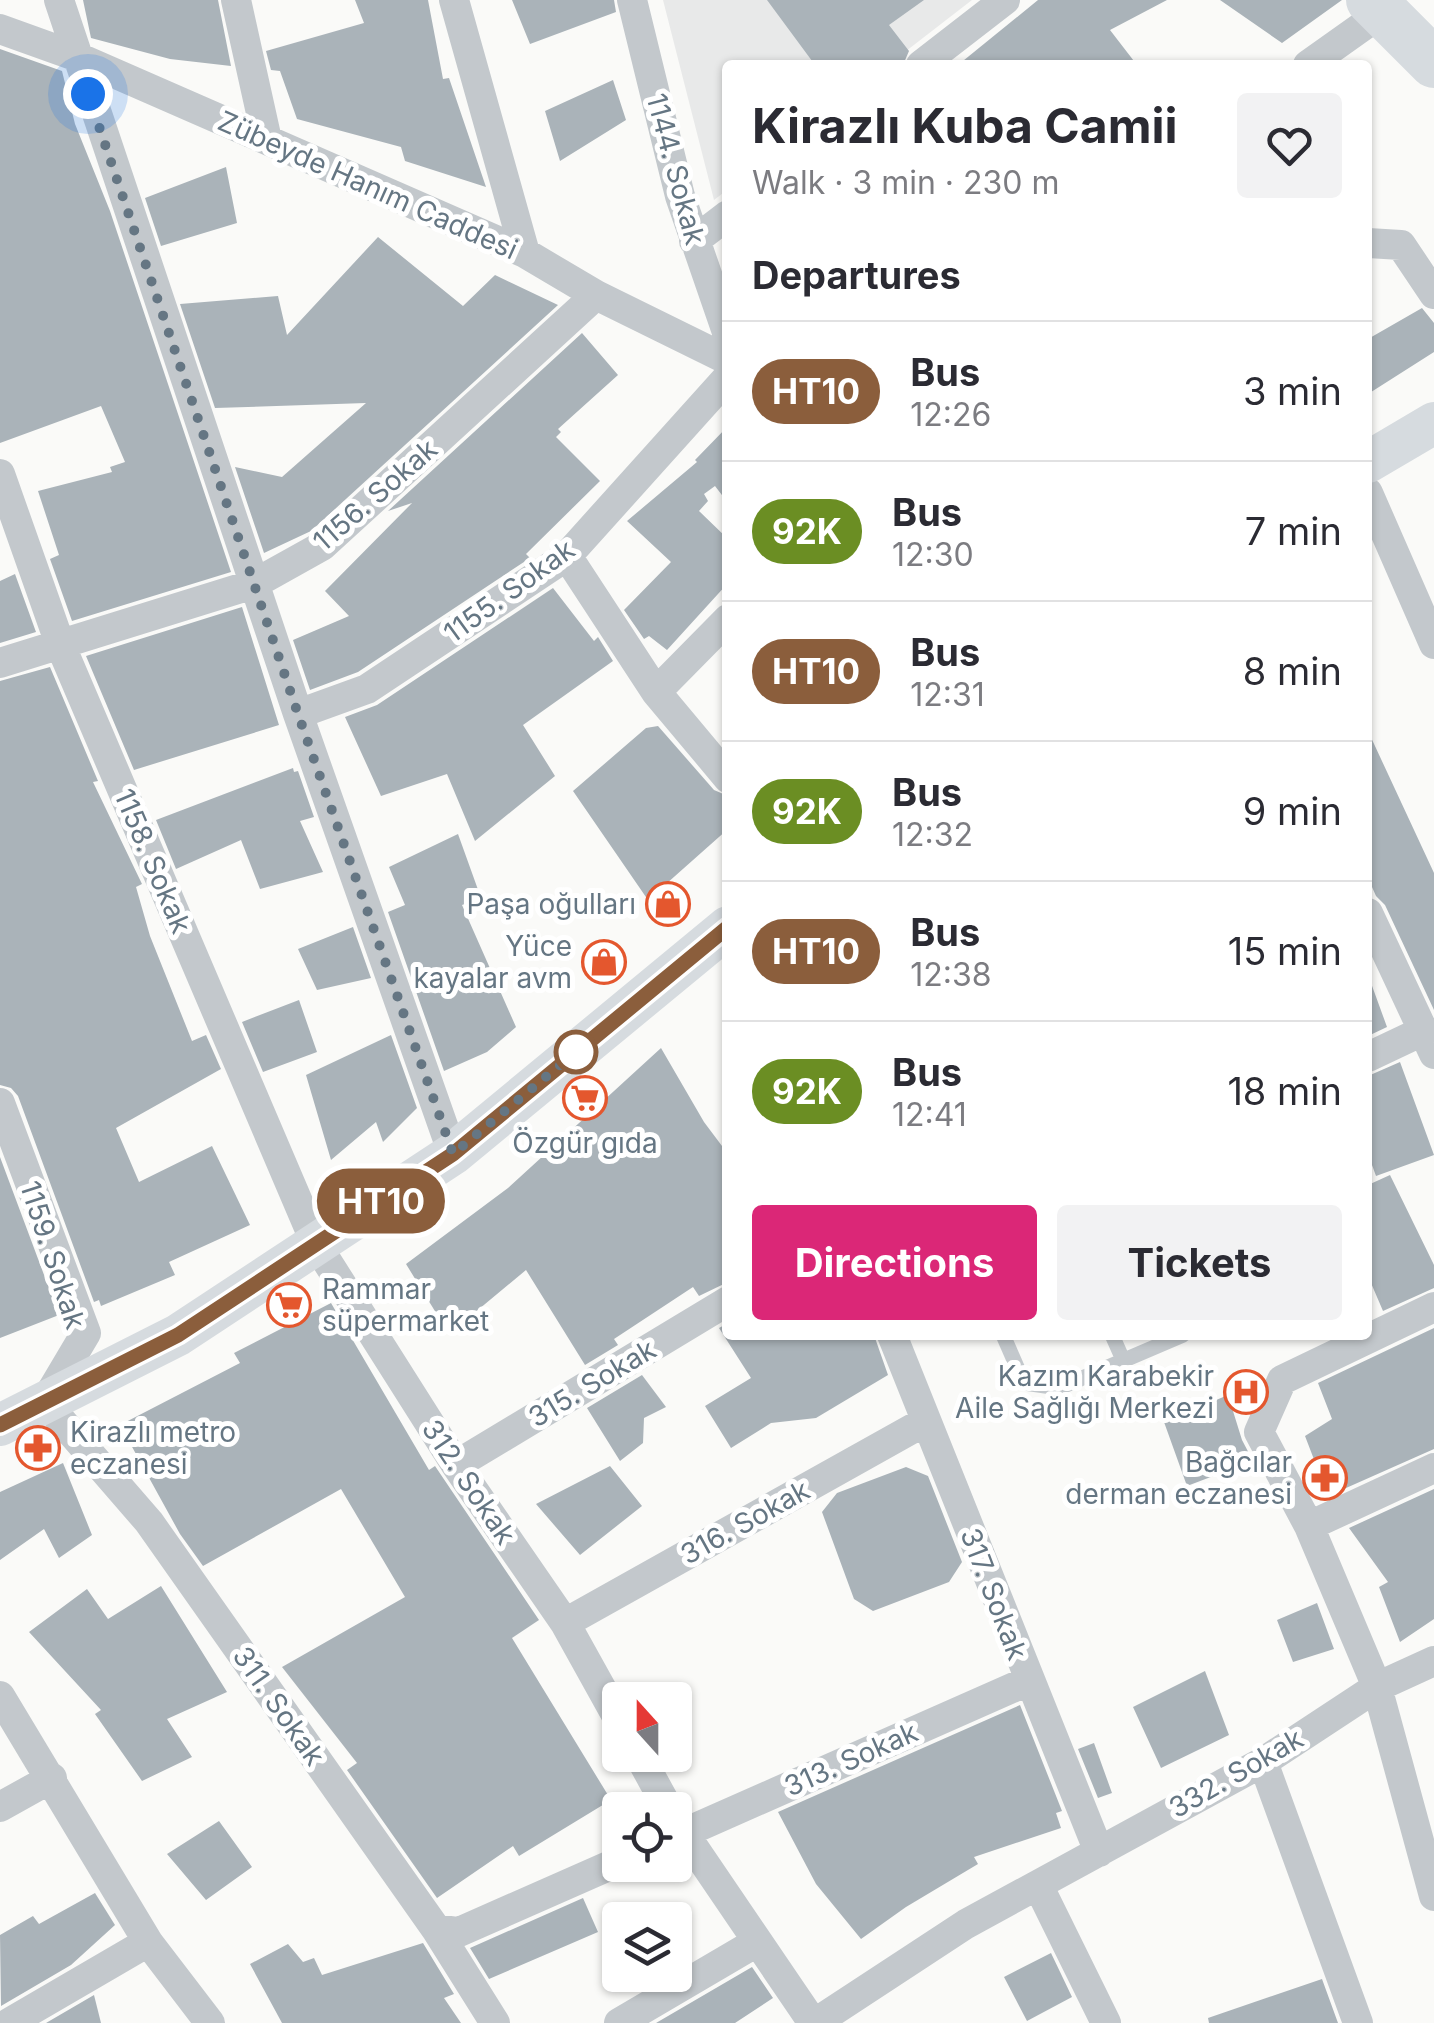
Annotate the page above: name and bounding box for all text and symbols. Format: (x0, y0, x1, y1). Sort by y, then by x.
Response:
your location (63, 69, 113, 119)
street label: 1144. Sokak (639, 90, 713, 248)
button: heart (1237, 93, 1342, 198)
text: Kirazlı Kuba Camii (752, 96, 1177, 155)
street label: Zübeyde Hanım Caddesi (213, 104, 523, 266)
text: Walk · 3 min · 230 m (752, 163, 1060, 202)
text: Departures (752, 252, 961, 298)
text: Bus (910, 349, 980, 395)
text: 3 min (1243, 368, 1342, 414)
text: HT10 (772, 370, 860, 412)
text: 12:26 (910, 395, 991, 434)
street label: 1156. Sokak (306, 432, 444, 558)
text: Bus (892, 489, 962, 535)
text: 7 min (1245, 508, 1342, 554)
text: 92K (772, 510, 842, 552)
street label: 1155. Sokak (437, 532, 581, 650)
text: 12:30 (892, 535, 974, 574)
text: Bus (910, 629, 980, 675)
text: 8 min (1243, 648, 1342, 694)
text: HT10 (772, 650, 860, 692)
text: 12:31 (910, 675, 985, 714)
text: Bus (892, 769, 962, 815)
street label: 1158. Sokak (107, 784, 199, 938)
text: 9 min (1243, 788, 1342, 834)
text: 92K (772, 790, 842, 832)
text: 12:32 (892, 815, 973, 854)
shop icon: Paşa oğulları (645, 881, 691, 927)
place label: Paşa oğulları (466, 887, 636, 921)
text: Bus (910, 909, 980, 955)
text: 15 min (1228, 928, 1342, 974)
place label: Yüce kayalar avm (414, 929, 572, 995)
text: HT10 (772, 930, 860, 972)
shop icon: Yüce kayalar avm (581, 939, 627, 985)
text: 12:38 (910, 955, 992, 994)
unlabelled marker (555, 1031, 597, 1073)
text: Bus (892, 1049, 962, 1095)
text: 18 min (1227, 1068, 1342, 1114)
text: 92K (772, 1070, 842, 1112)
supermarket icon: Özgür gıda (562, 1075, 608, 1121)
text: 12:41 (892, 1095, 967, 1134)
place label: Özgür gıda (512, 1126, 658, 1160)
line badge: HT10 (311, 1168, 451, 1234)
street label: 1159. Sokak (13, 1177, 93, 1333)
text: HT10 (337, 1180, 425, 1222)
button: Directions (752, 1205, 1037, 1320)
button: Tickets (1057, 1205, 1342, 1320)
place label: Rammar süpermarket (322, 1272, 489, 1338)
supermarket icon: Rammar süpermarket (266, 1282, 312, 1328)
street label: 315. Sokak (522, 1332, 662, 1434)
place label: Kazım Karabekir Aile Sağlığı Merkezi (955, 1359, 1214, 1425)
hospital icon: Kazım Karabekir Aile Sağlığı Merkezi (1223, 1369, 1269, 1415)
street label: 312. Sokak (415, 1413, 523, 1551)
place label: Kirazlı metro eczanesi (70, 1415, 236, 1481)
pharmacy icon: Kirazlı metro eczanesi (15, 1425, 61, 1471)
place label: Bağcılar derman eczanesi (1065, 1445, 1292, 1511)
pharmacy icon: Bağcılar derman eczanesi (1302, 1455, 1348, 1501)
street label: 316. Sokak (675, 1473, 815, 1571)
street label: 317. Sokak (953, 1523, 1035, 1665)
street label: 311. Sokak (226, 1640, 332, 1772)
north arrow (602, 1682, 692, 1772)
map controls (602, 1682, 692, 1992)
street label: 313. Sokak (779, 1714, 923, 1804)
street label: 332. Sokak (1163, 1721, 1309, 1825)
button: locate (602, 1792, 692, 1882)
button: layers (602, 1902, 692, 1992)

